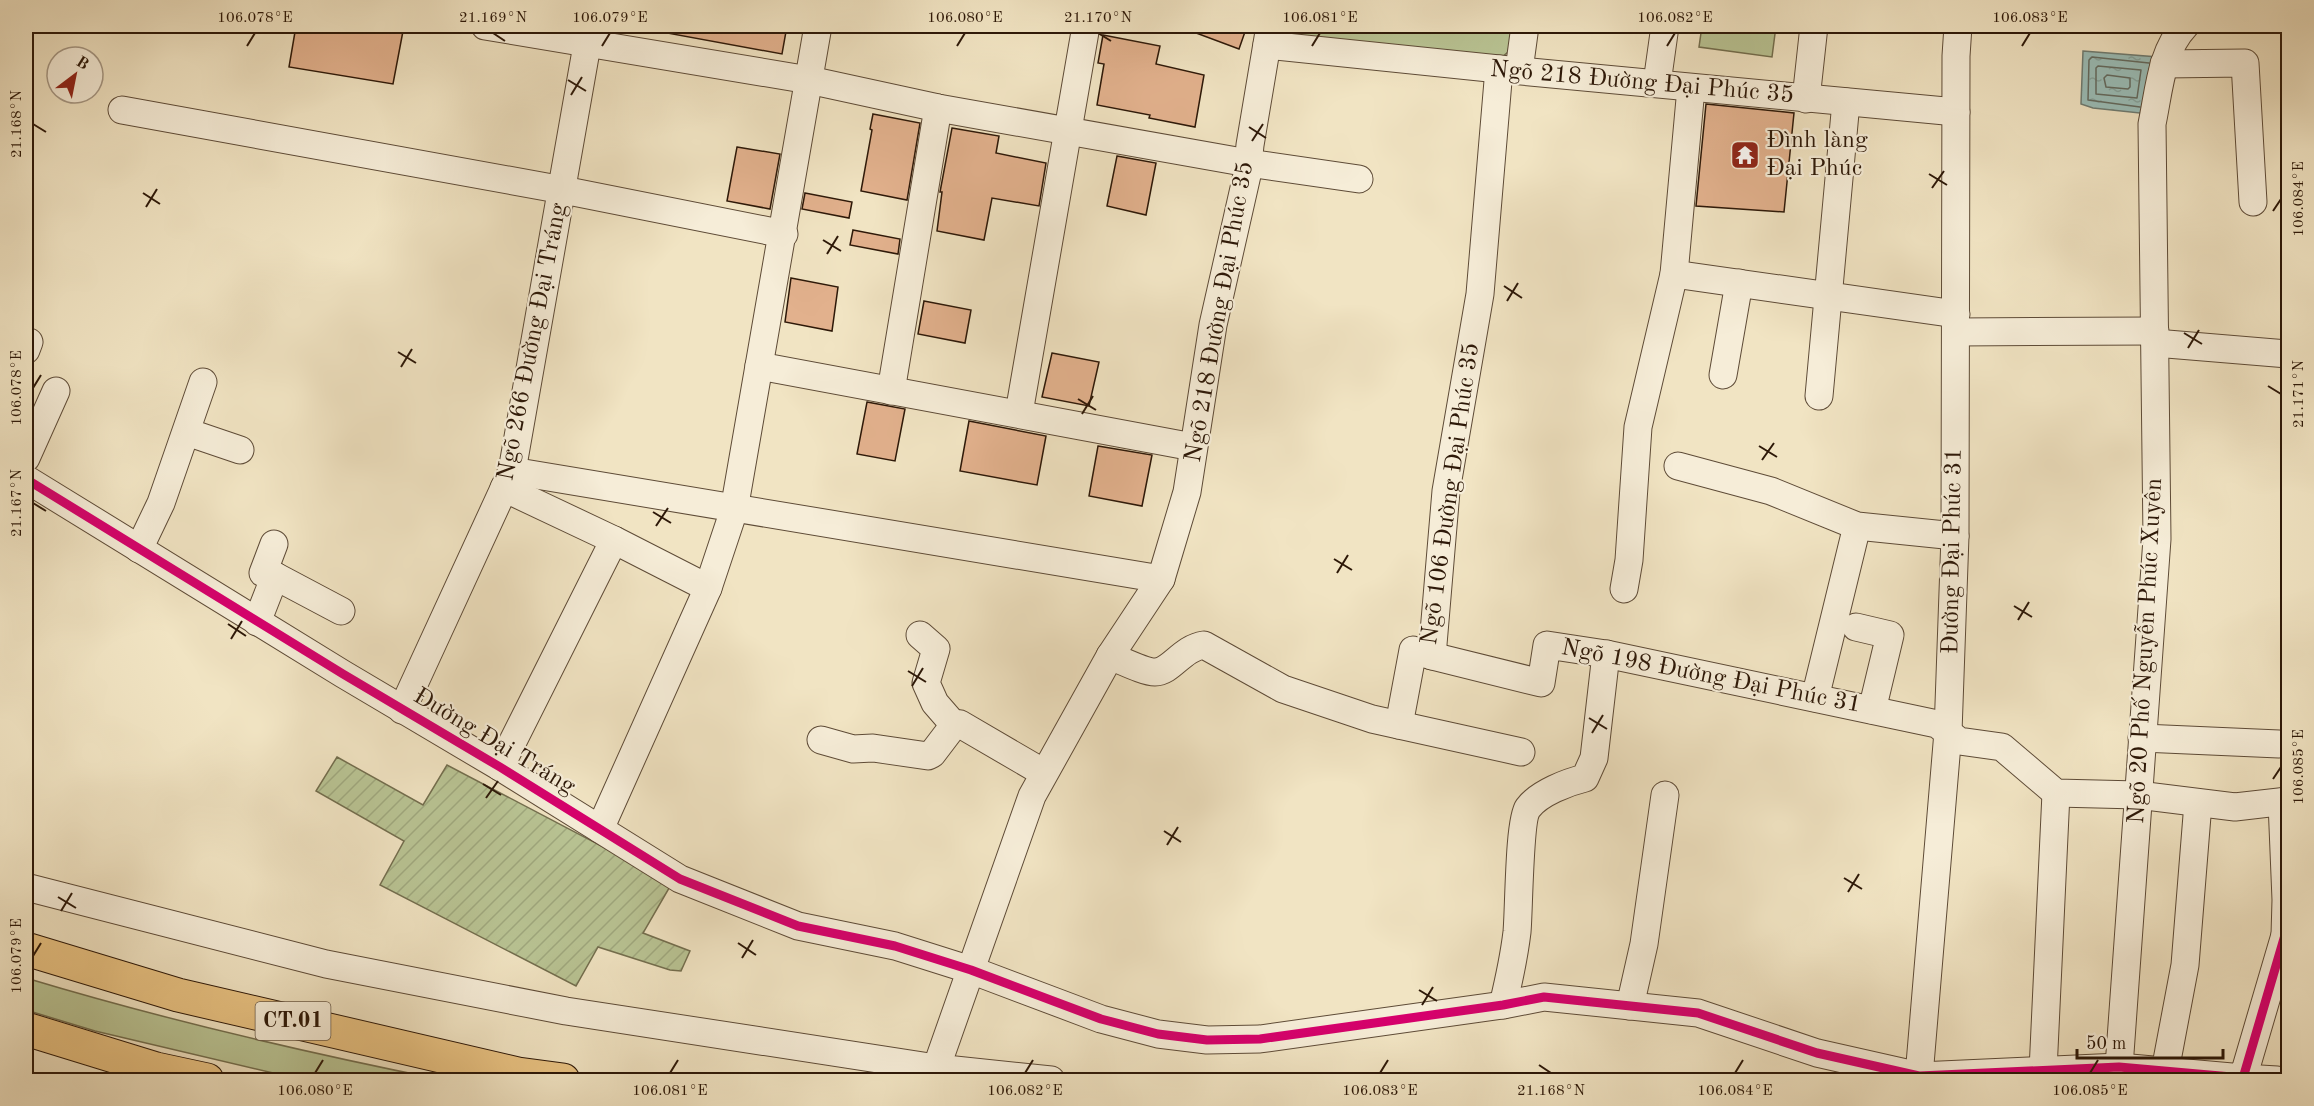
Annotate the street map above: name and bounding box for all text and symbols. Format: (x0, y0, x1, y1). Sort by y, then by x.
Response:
text: 106.078°E (217, 11, 293, 26)
text: 21.169°N (459, 11, 527, 26)
text: 106.079°E (572, 11, 648, 26)
text: 106.080°E (927, 11, 1003, 26)
text: 21.170°N (1064, 11, 1132, 26)
text: 106.081°E (1282, 11, 1358, 26)
text: 106.082°E (1637, 11, 1713, 26)
text: 106.083°E (1992, 11, 2068, 26)
north arrow (45, 45, 105, 105)
text: B (73, 54, 91, 74)
street label: Ngõ 218 Đường Đại Phúc 35 (1489, 58, 1795, 108)
text: 21.168°N (10, 90, 25, 158)
place label: Đình làng Đại Phúc (1766, 129, 1868, 181)
temple icon: Đình làng Đại Phúc (1729, 139, 1761, 171)
street label: Ngõ 218 Đường Đại Phúc 35 (1182, 160, 1258, 464)
text: 106.084°E (2292, 161, 2307, 237)
street label: Ngõ 266 Đường Đại Tráng (494, 201, 572, 483)
street label: Ngõ 106 Đường Đại Phúc 35 (1418, 341, 1484, 647)
text: 106.078°E (10, 350, 25, 426)
text: 21.171°N (2292, 360, 2307, 428)
street label: Đường Đại Phúc 31 (1939, 448, 1967, 654)
text: 21.167°N (10, 469, 25, 537)
street label: Ngõ 20 Phố Nguyễn Phúc Xuyên (2123, 477, 2167, 825)
street label: Ngõ 198 Đường Đại Phúc 31 (1559, 636, 1863, 718)
street label: Đường Đại Tráng (409, 684, 579, 800)
text: 106.085°E (2292, 729, 2307, 805)
text: 106.079°E (10, 918, 25, 994)
road number: CT.01 (256, 1002, 330, 1040)
scale bar (2077, 1022, 2222, 1060)
text: 50 m (2086, 1035, 2126, 1053)
text: 106.080°E (277, 1084, 353, 1099)
text: 106.081°E (632, 1084, 708, 1099)
text: 106.082°E (987, 1084, 1063, 1099)
text: 106.083°E (1342, 1084, 1418, 1099)
text: 21.168°N (1517, 1084, 1585, 1099)
text: 106.084°E (1697, 1084, 1773, 1099)
text: 106.085°E (2052, 1084, 2128, 1099)

